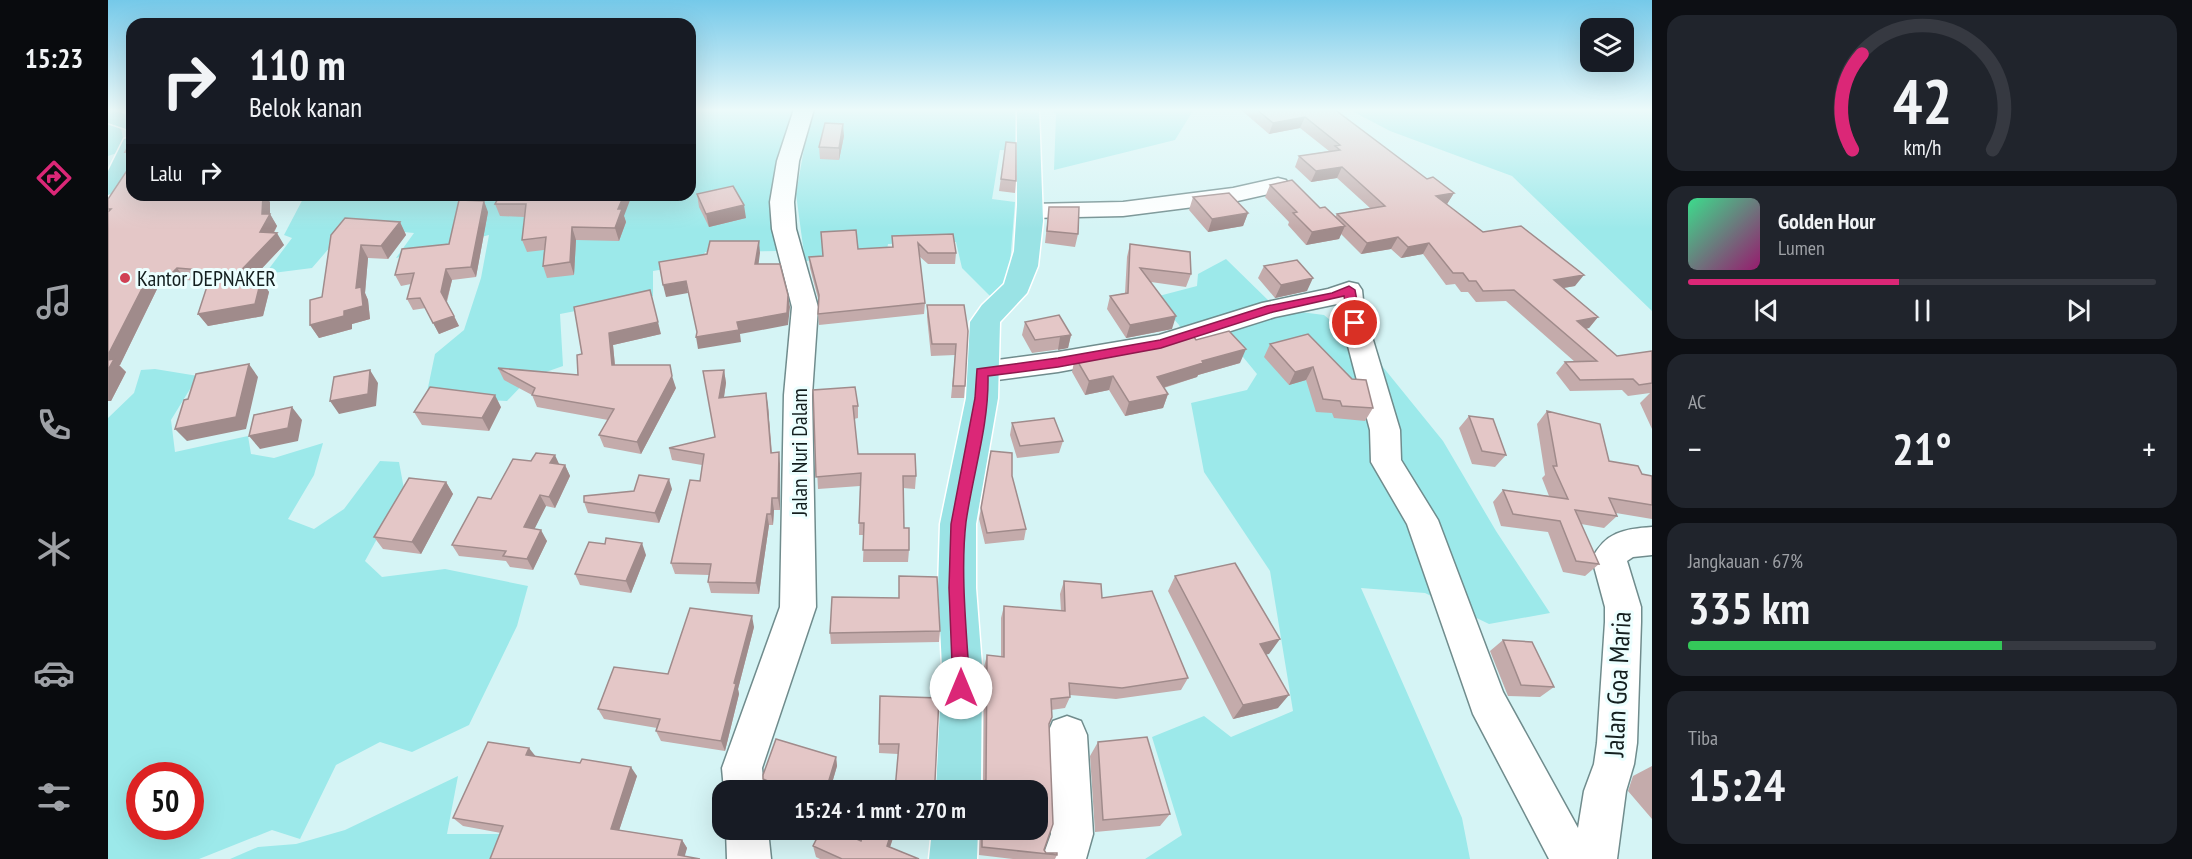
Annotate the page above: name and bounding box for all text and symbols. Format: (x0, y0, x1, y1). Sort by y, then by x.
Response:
map controls (1580, 18, 1634, 72)
button: layers (1580, 18, 1634, 72)
text: 110 m (249, 37, 346, 92)
text: 15:23 (25, 41, 83, 75)
icon: right (150, 42, 228, 120)
text: 42 (1892, 60, 1952, 141)
text: Belok kanan (249, 90, 362, 124)
text: km/h (1903, 133, 1941, 161)
icon: right (194, 156, 227, 189)
icon: directions (33, 157, 75, 199)
text: Lalu (150, 159, 182, 187)
text: Golden Hour (1778, 207, 1876, 235)
text: Lumen (1778, 235, 1825, 261)
place label: Kantor DEPNAKER (137, 264, 276, 292)
marker: Kantor DEPNAKER (118, 271, 132, 285)
icon: music (33, 281, 75, 323)
icon: previous (1750, 294, 1783, 327)
icon: pause (1906, 294, 1939, 327)
icon: next (2062, 294, 2095, 327)
pin (1329, 297, 1380, 348)
icon: arrive (1338, 306, 1371, 339)
street label: Jalan Nuri Dalam (785, 388, 813, 517)
text: AC (1688, 389, 1706, 415)
icon: phone (33, 404, 75, 446)
text: 21° (1892, 419, 1952, 477)
text: − (1688, 427, 1702, 470)
text: + (2142, 427, 2156, 470)
icon: climate (33, 528, 75, 570)
text: Jangkauan · 67% (1688, 548, 1803, 574)
text: 335 km (1688, 578, 1810, 636)
street label: Jalan Goa Maria (1596, 610, 1638, 759)
icon: car (33, 652, 75, 694)
position arrow (929, 656, 993, 720)
text: Tiba (1688, 725, 1718, 751)
text: 15:24 (1688, 755, 1785, 813)
speed limit sign: 50 (126, 762, 204, 840)
icon: filters (33, 776, 75, 818)
text: 15:24 · 1 mnt · 270 m (794, 796, 966, 824)

